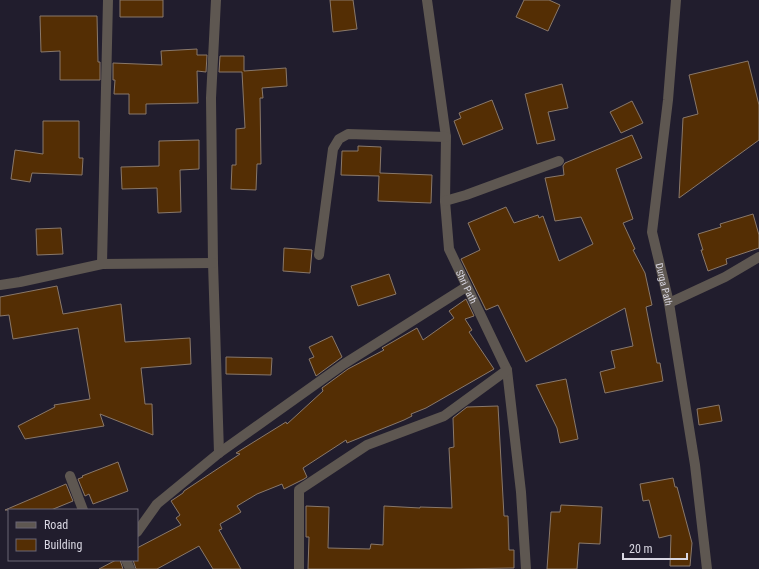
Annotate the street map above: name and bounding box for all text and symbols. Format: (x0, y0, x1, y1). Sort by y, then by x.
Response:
street label: Durga Path (654, 262, 674, 307)
street label: Shri Path (454, 268, 479, 305)
legend (8, 509, 138, 561)
text: Road (44, 518, 68, 532)
scale bar (623, 535, 687, 561)
text: Building (44, 538, 82, 552)
text: 20 m (629, 542, 653, 556)

